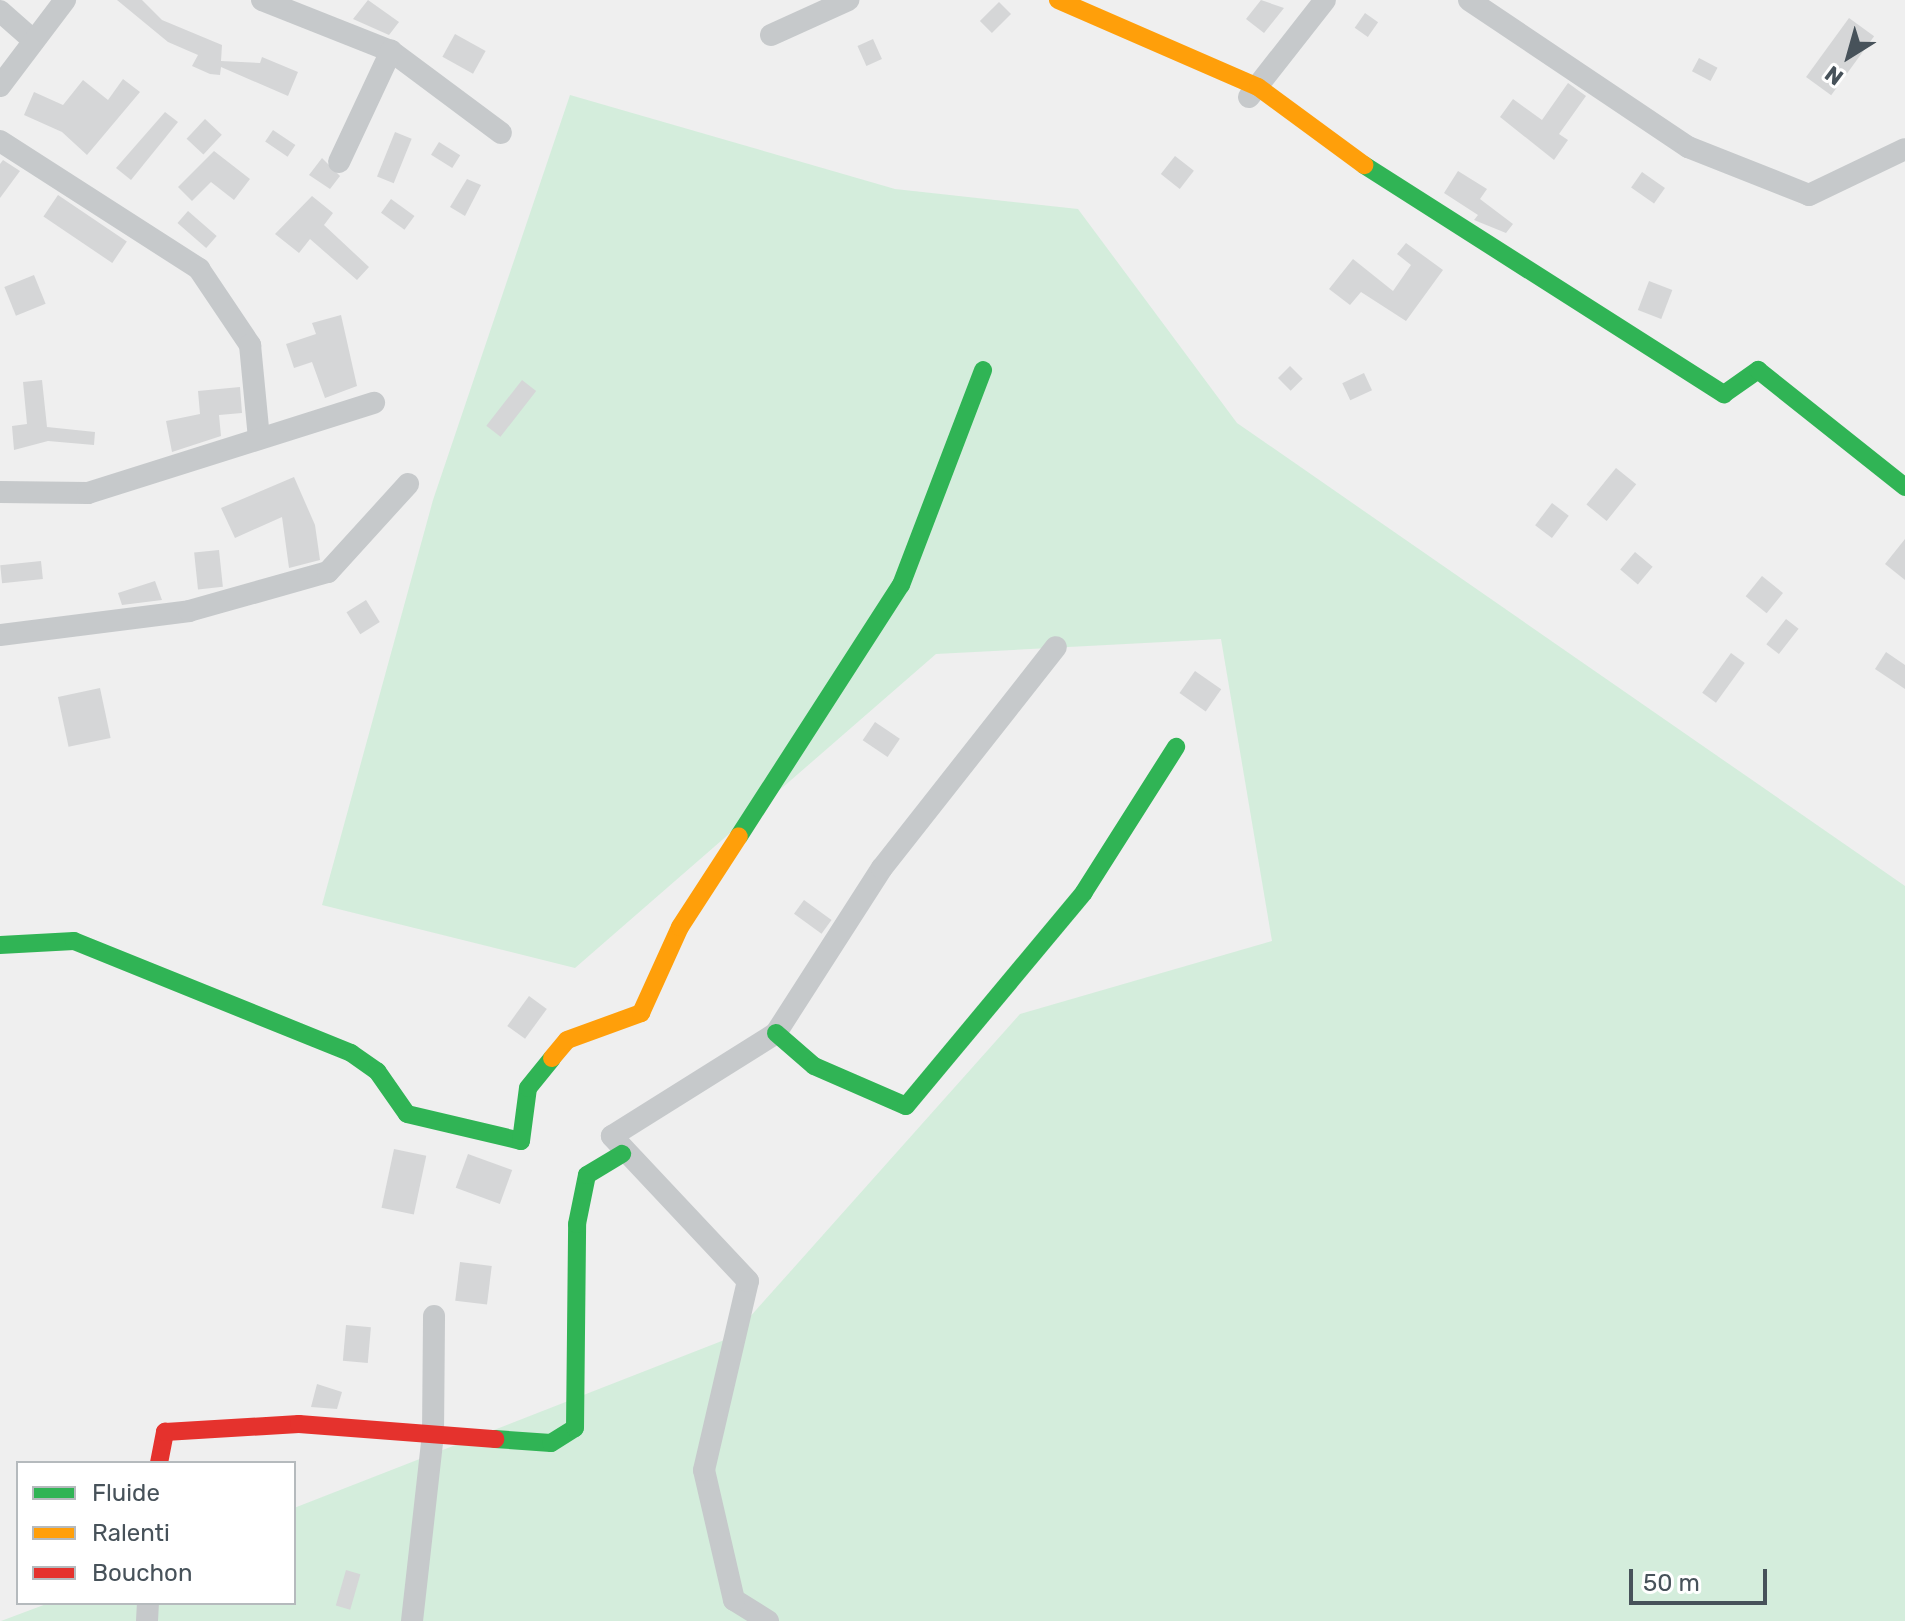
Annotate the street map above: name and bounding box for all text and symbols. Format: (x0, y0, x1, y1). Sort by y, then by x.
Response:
north arrow (1809, 16, 1889, 96)
text: N (1820, 60, 1849, 91)
legend (16, 1461, 296, 1605)
text: Fluide (92, 1479, 160, 1507)
text: Ralenti (92, 1519, 170, 1547)
scale bar (1633, 1553, 1771, 1603)
text: Bouchon (92, 1559, 192, 1587)
text: 50 m (1643, 1569, 1700, 1597)

